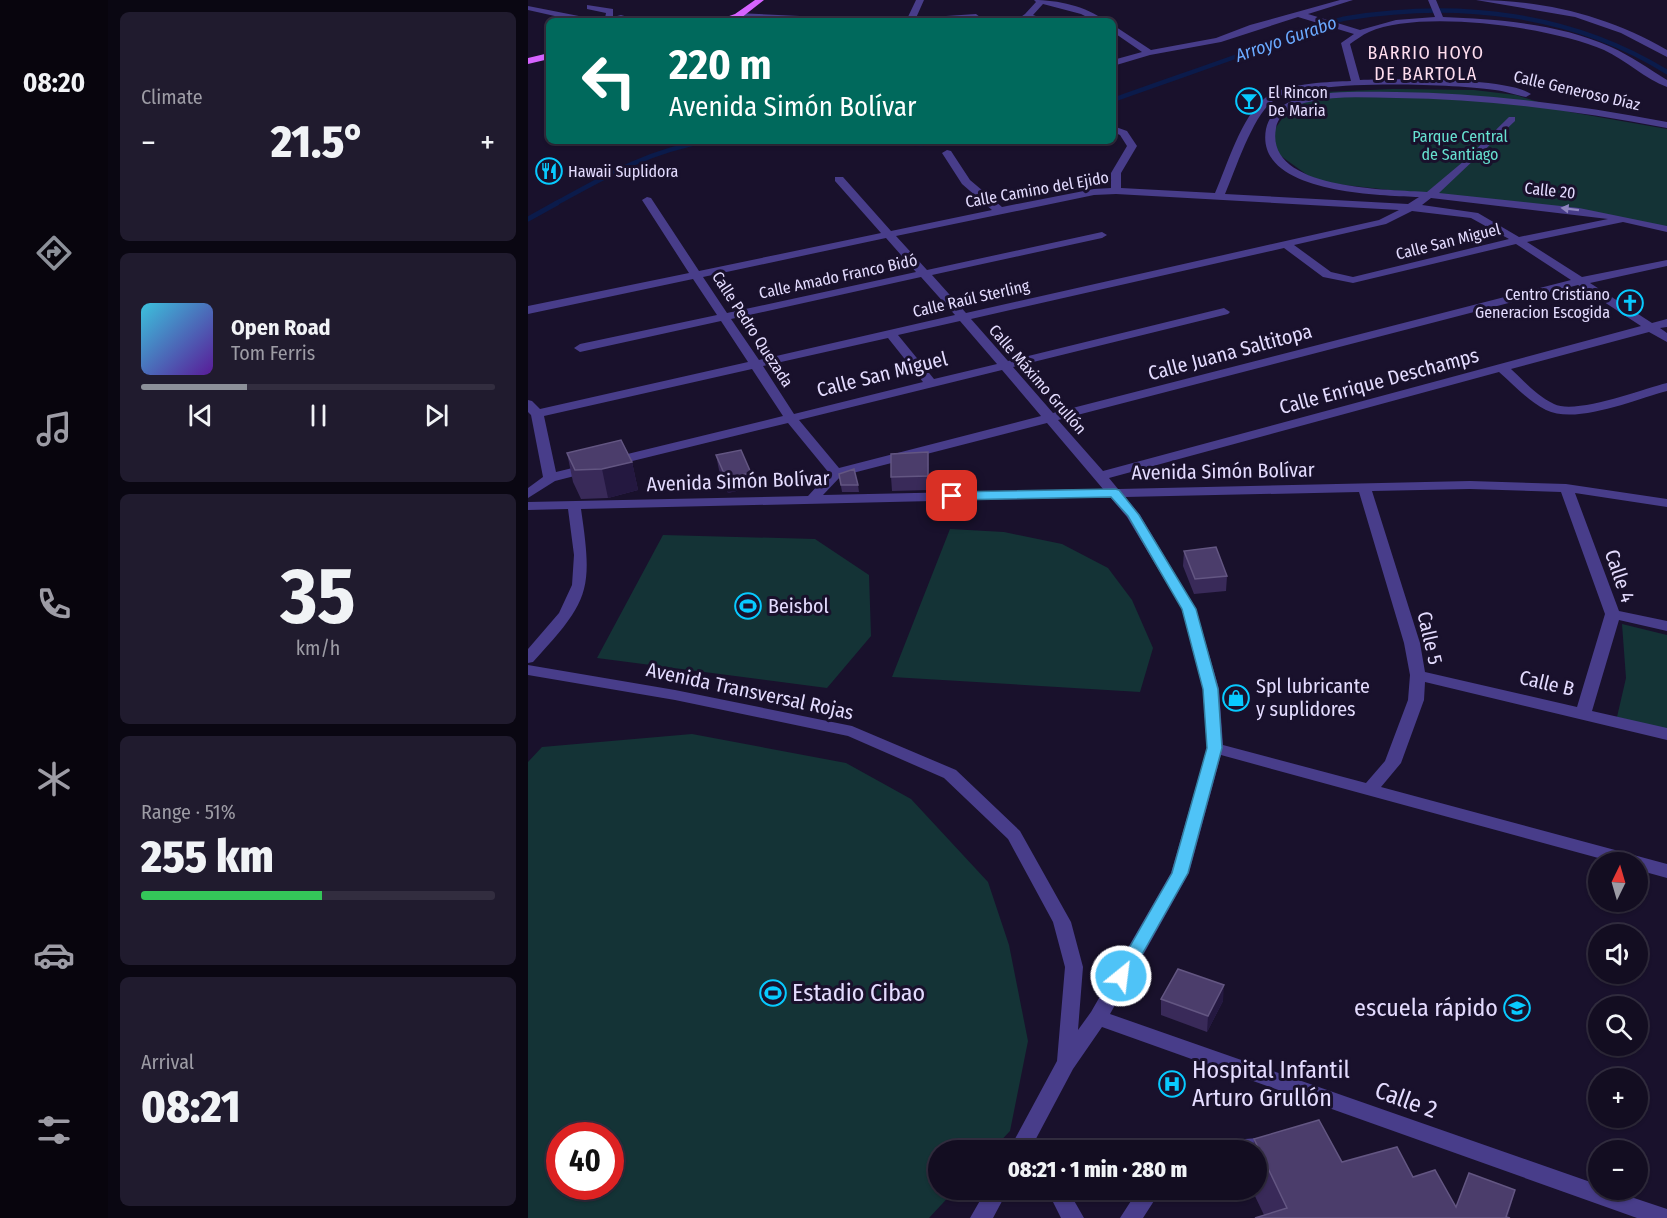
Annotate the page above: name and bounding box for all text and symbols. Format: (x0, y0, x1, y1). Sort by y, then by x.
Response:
water label: Arroyo Gurabo (1231, 11, 1340, 67)
text: 220 m (669, 40, 772, 90)
icon: left (570, 42, 648, 120)
district label: BARRIO HOYO DE BARTOLA (1368, 42, 1484, 85)
text: 08:20 (23, 67, 85, 99)
street label: Calle Generoso Díaz (1512, 67, 1642, 114)
place label: El Rincon De Maria (1268, 83, 1328, 120)
text: Climate (141, 85, 203, 109)
bar icon: El Rincon De Maria (1234, 86, 1264, 116)
text: Avenida Simón Bolívar (669, 91, 916, 123)
text: 21.5° (271, 115, 365, 169)
text: − (141, 123, 156, 163)
text: + (480, 123, 495, 163)
park label: Parque Central de Santiago (1412, 127, 1508, 164)
restaurant icon: Hawaii Suplidora (534, 156, 564, 186)
place label: Hawaii Suplidora (568, 162, 679, 181)
street label: Calle Camino del Ejido (964, 168, 1110, 211)
street label: Calle 20 (1524, 178, 1576, 203)
one-way arrow (1561, 204, 1580, 213)
street label: Calle San Miguel (1394, 219, 1502, 264)
icon: directions (33, 232, 75, 274)
street label: Calle Amado Franco Bidó (757, 250, 919, 303)
street label: Calle Pedro Quezada (708, 268, 797, 391)
street label: Calle Raúl Sterling (911, 276, 1032, 321)
place label: Centro Cristiano Generacion Escogida (1475, 285, 1610, 322)
church icon: Centro Cristiano Generacion Escogida (1615, 288, 1645, 318)
text: Open Road (231, 314, 331, 341)
street label: Calle Juana Saltitopa (1145, 319, 1315, 385)
street label: Calle Máximo Grullón (985, 321, 1090, 438)
text: Tom Ferris (231, 341, 315, 365)
street label: Calle Enrique Deschamps (1277, 343, 1481, 419)
street label: Calle San Miguel (814, 346, 950, 402)
icon: previous (184, 399, 217, 432)
icon: pause (302, 399, 335, 432)
icon: next (420, 399, 453, 432)
icon: music (33, 408, 75, 450)
street label: Avenida Simón Bolívar (1131, 457, 1315, 485)
street label: Avenida Simón Bolívar (646, 466, 830, 496)
pin (926, 470, 977, 521)
icon: arrive (935, 479, 968, 512)
street label: Calle 4 (1600, 546, 1640, 606)
text: 35 (280, 550, 356, 644)
icon: phone (33, 583, 75, 625)
sports icon: Beisbol (733, 591, 763, 621)
place label: Beisbol (768, 594, 829, 618)
street label: Calle 5 (1412, 609, 1448, 667)
text: km/h (296, 636, 340, 660)
street label: Avenida Transversal Rojas (644, 657, 856, 725)
street label: Calle B (1517, 665, 1577, 701)
place label: Spl lubricante y suplidores (1256, 674, 1370, 721)
shop icon: Spl lubricante y suplidores (1221, 683, 1251, 713)
icon: climate (33, 758, 75, 800)
text: Range · 51% (141, 800, 236, 824)
text: 255 km (141, 830, 274, 884)
north arrow (1588, 852, 1648, 912)
map controls (1588, 852, 1648, 1200)
button: sound (1588, 924, 1648, 984)
icon: car (33, 934, 75, 976)
position arrow (1089, 944, 1153, 1008)
sports icon: Estadio Cibao (758, 978, 788, 1008)
place label: Estadio Cibao (792, 979, 925, 1007)
school or university icon: escuela rápido (1502, 993, 1532, 1023)
place label: escuela rápido (1354, 994, 1498, 1022)
button: search (1588, 996, 1648, 1056)
text: Arrival (141, 1050, 194, 1074)
place label: Hospital Infantil Arturo Grullón (1192, 1056, 1350, 1112)
button: + (1588, 1068, 1648, 1128)
hospital icon: Hospital Infantil Arturo Grullón (1157, 1069, 1187, 1099)
street label: Calle 2 (1371, 1076, 1441, 1124)
text: 08:21 (141, 1080, 240, 1134)
icon: filters (33, 1109, 75, 1151)
speed limit sign: 40 (546, 1122, 624, 1200)
button: − (1588, 1140, 1648, 1200)
text: 08:21 · 1 min · 280 m (1008, 1156, 1187, 1183)

